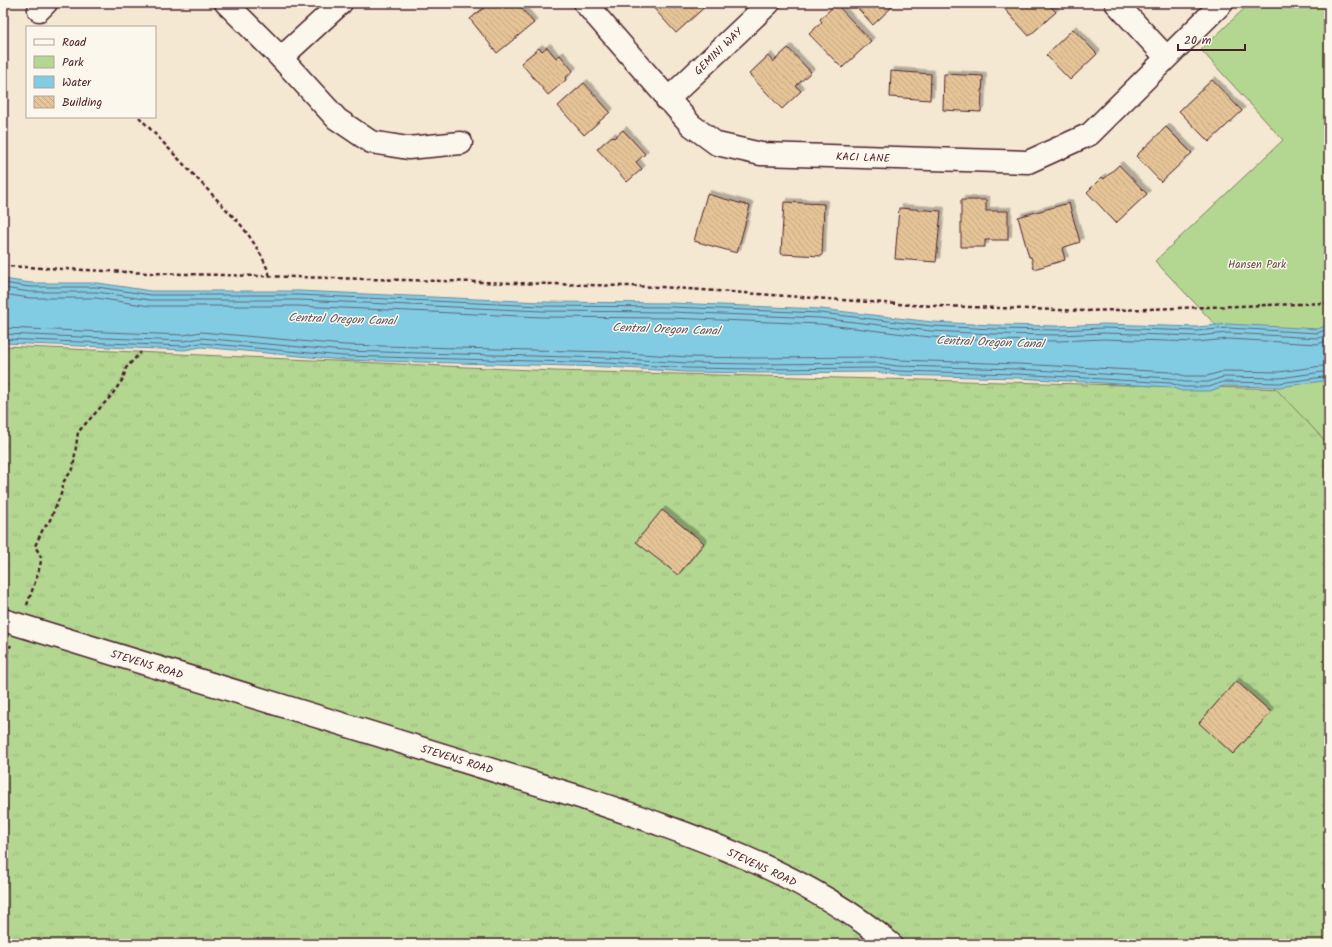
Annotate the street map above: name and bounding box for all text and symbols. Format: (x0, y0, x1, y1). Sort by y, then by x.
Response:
street label: GEMINI WAY (690, 23, 748, 80)
legend (26, 26, 156, 118)
scale bar (1178, 26, 1245, 52)
text: 20 m (1184, 31, 1212, 50)
text: Road (62, 33, 87, 52)
text: Park (62, 53, 84, 72)
text: Water (62, 73, 92, 92)
text: Building (62, 93, 102, 112)
street label: KACI LANE (836, 148, 891, 168)
park label: Hansen Park (1228, 256, 1287, 274)
water label: Central Oregon Canal (288, 308, 398, 331)
water label: Central Oregon Canal (612, 318, 722, 341)
water label: Central Oregon Canal (936, 331, 1046, 354)
street label: STEVENS ROAD (108, 645, 185, 685)
street label: STEVENS ROAD (418, 740, 495, 780)
street label: STEVENS ROAD (724, 844, 799, 892)

